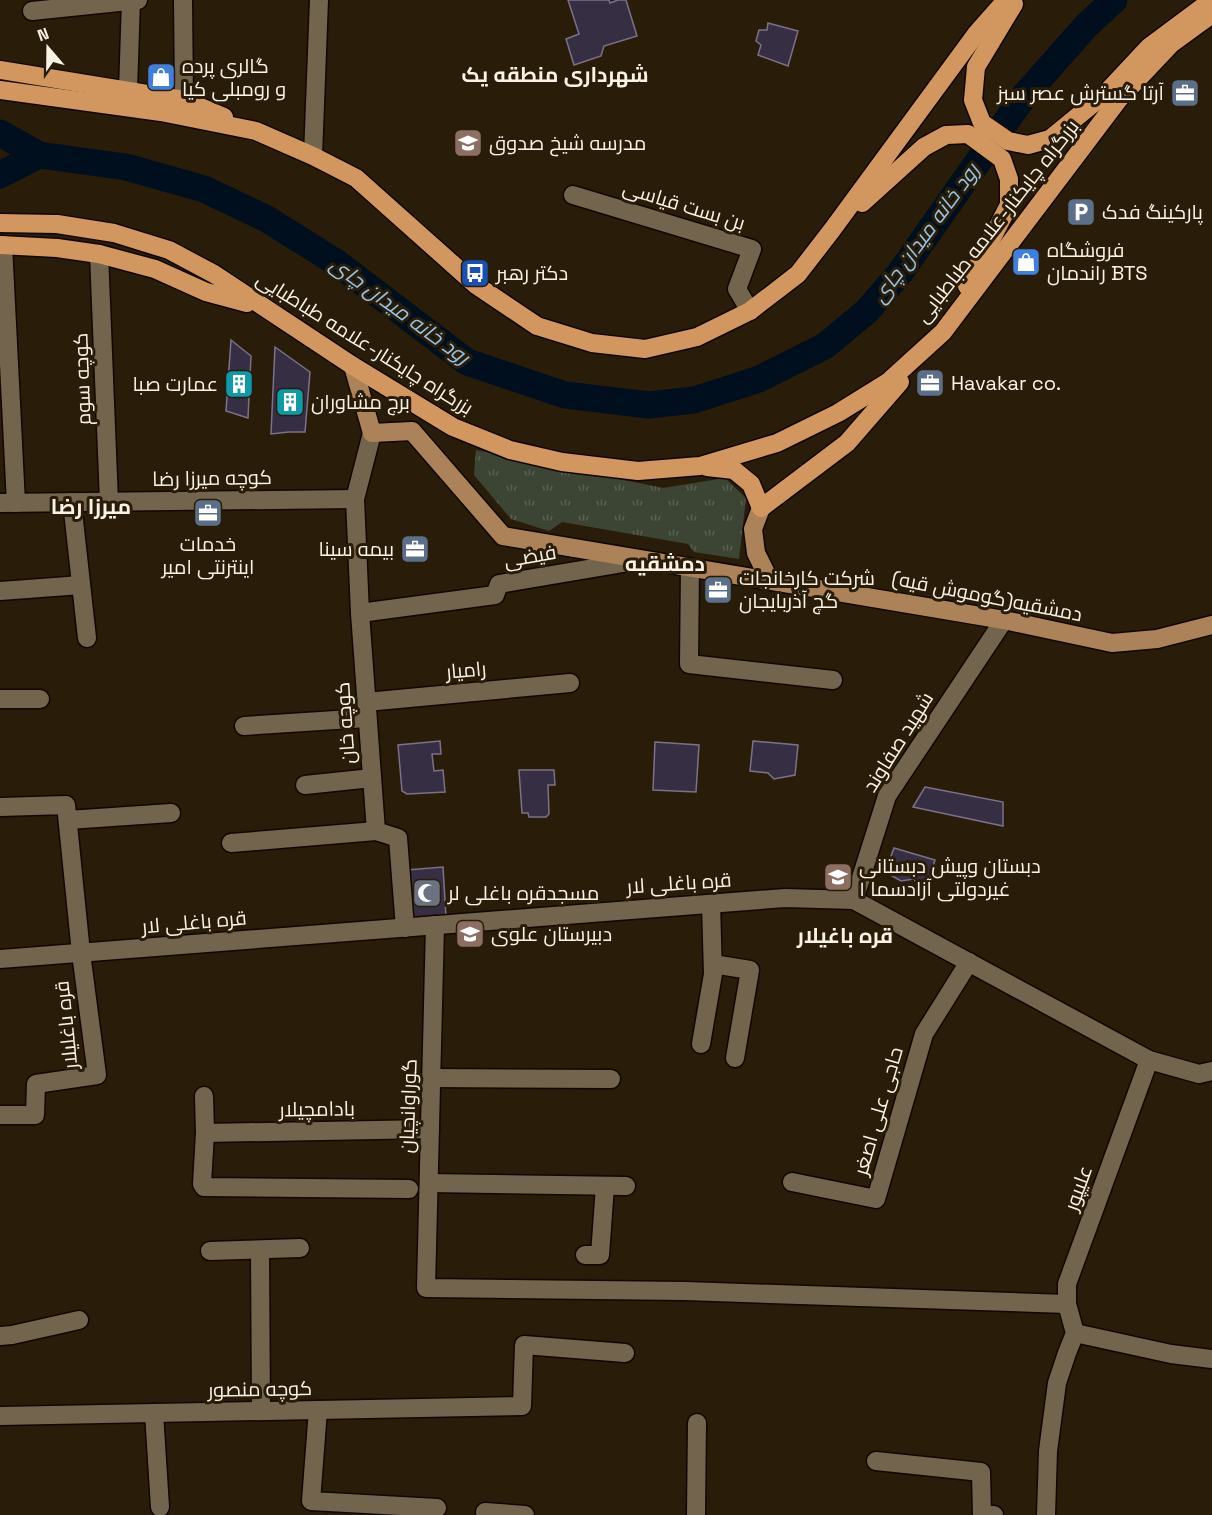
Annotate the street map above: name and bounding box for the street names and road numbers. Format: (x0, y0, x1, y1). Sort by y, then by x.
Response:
street label: بزرگراه چایکنار-علامه طباطبایی (909, 114, 1085, 328)
street label: بن بست قیاسی (620, 174, 748, 236)
street label: بزرگراه چایکنار-علامه طباطبایی (252, 265, 478, 421)
street label: کوچه سوم (67, 332, 98, 426)
street label: کوچه میرزا رضا (152, 464, 272, 492)
street label: فیضی (502, 539, 558, 573)
street label: دمشقیه(گوموش قیه) (890, 565, 1084, 627)
street label: رامیار (444, 655, 487, 685)
street label: کوچه خان (329, 681, 361, 765)
street label: شهید صفاوند (857, 687, 939, 797)
street label: قره باغلی لار (625, 866, 732, 900)
street label: قره باغلی لار (140, 904, 248, 940)
street label: قره باغلیلار (48, 980, 84, 1071)
street label: حاجی علی اصغر (847, 1044, 909, 1179)
street label: گوراوانچیان (393, 1058, 423, 1154)
street label: بادامچیلار (278, 1095, 355, 1123)
street label: علیپور (1057, 1162, 1098, 1215)
street label: کوچه منصور (207, 1375, 312, 1403)

